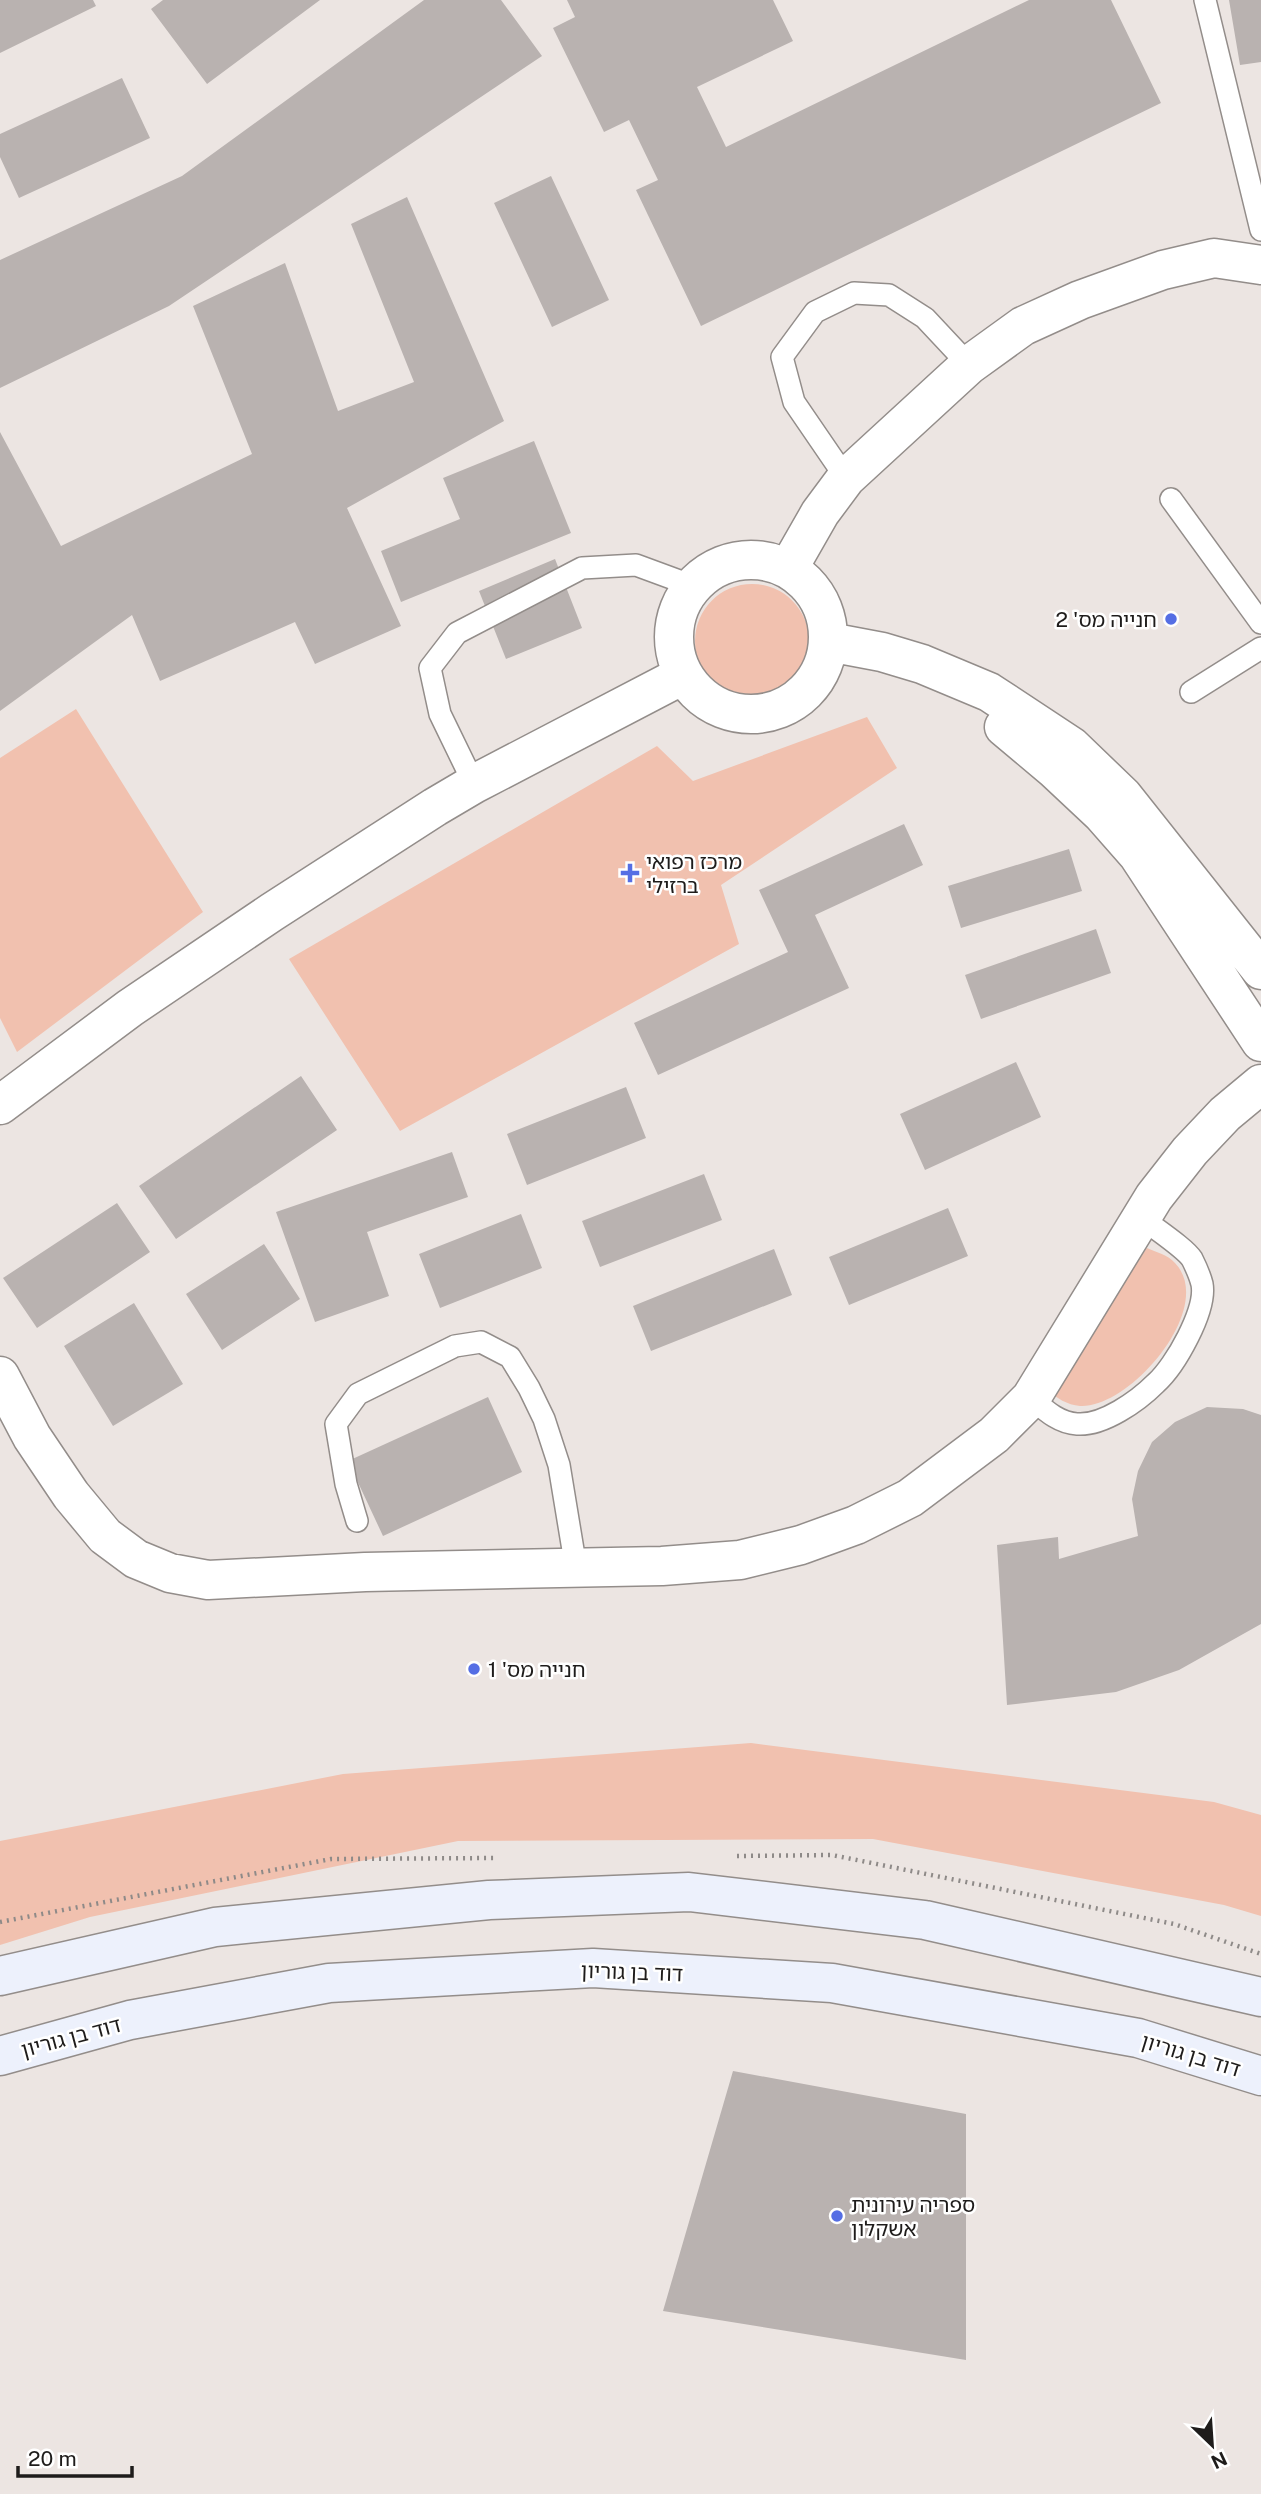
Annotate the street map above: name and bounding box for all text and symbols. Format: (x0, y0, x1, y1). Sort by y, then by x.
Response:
place label: חנייה מס' 2 (1055, 607, 1157, 632)
marker: חנייה מס' 2 (1163, 611, 1179, 627)
place label: מרכז רפואי ברזילי (646, 849, 742, 898)
marker: מרכז רפואי ברזילי (620, 863, 640, 883)
place label: חנייה מס' 1 (488, 1657, 586, 1682)
marker: חנייה מס' 1 (466, 1661, 482, 1677)
street label: דוד בן גוריון (580, 1958, 684, 1986)
street label: דוד בן גוריון (18, 2012, 124, 2062)
street label: דוד בן גוריון (1138, 2028, 1244, 2082)
place label: ספריה עירונית אשקלון (851, 2192, 975, 2241)
marker: ספריה עירונית אשקלון (829, 2208, 845, 2224)
north arrow (1177, 2410, 1247, 2480)
scale bar (18, 2434, 131, 2478)
text: 20 m (28, 2446, 77, 2471)
text: N (1208, 2447, 1231, 2474)

